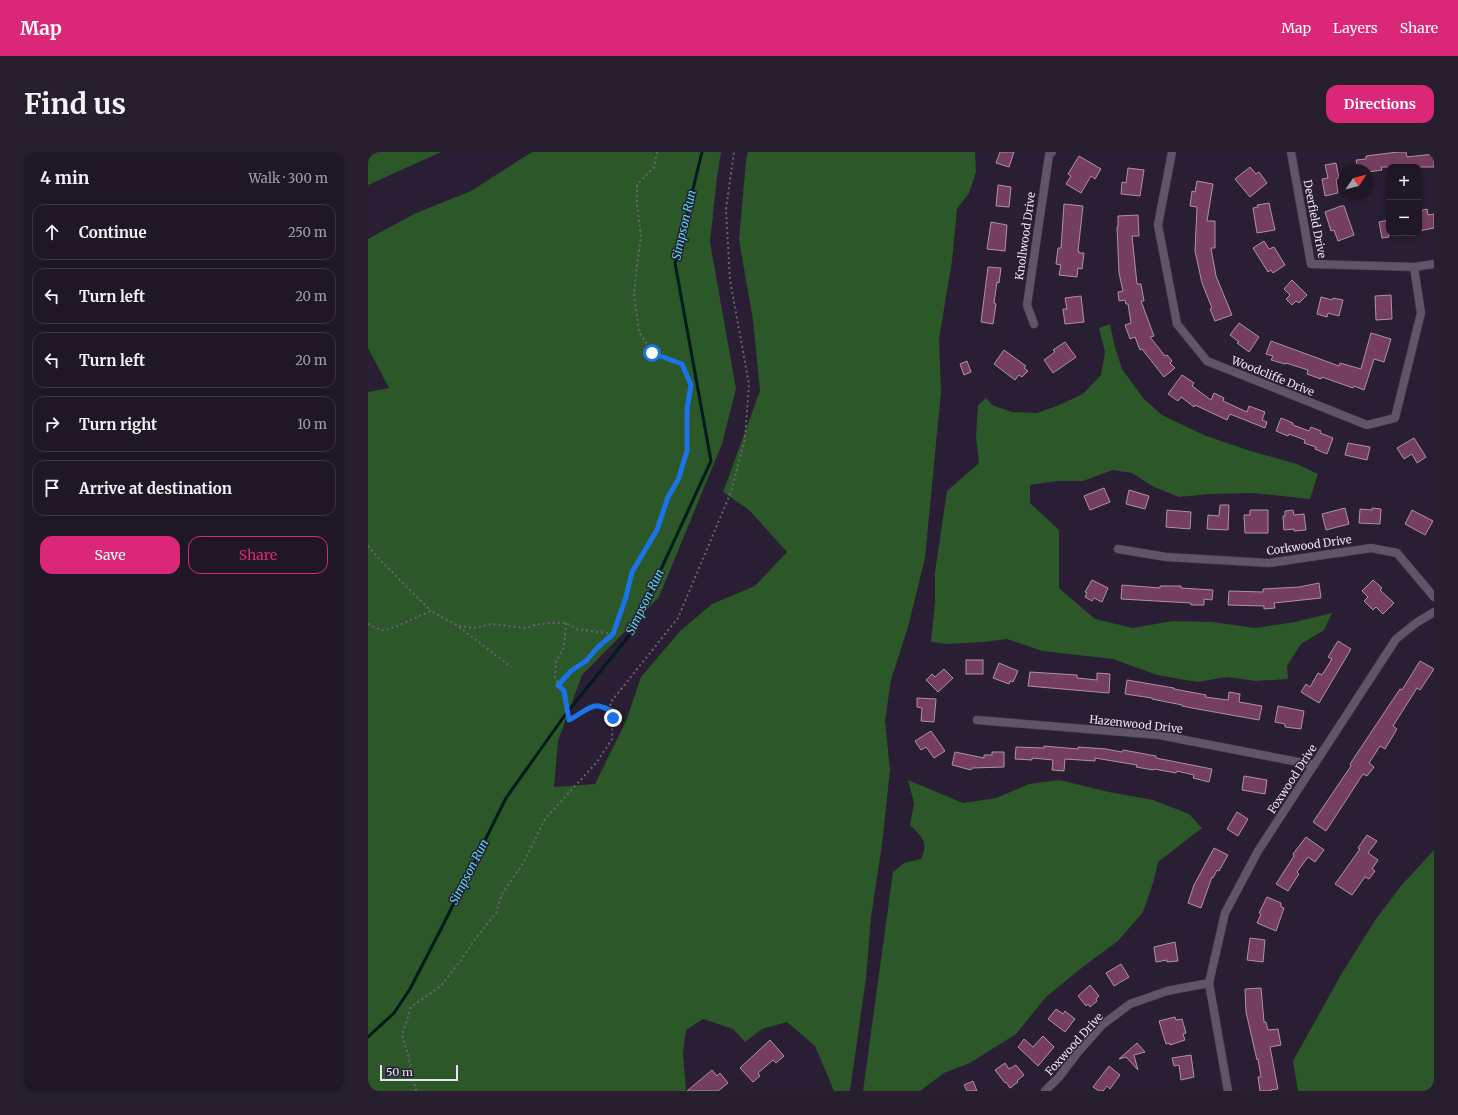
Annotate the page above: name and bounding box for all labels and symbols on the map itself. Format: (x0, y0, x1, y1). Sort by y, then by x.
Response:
north arrow (1338, 164, 1374, 200)
street label: Deerfield Drive (1301, 178, 1330, 260)
water label: Simpson Run (668, 188, 699, 261)
street label: Knollwood Drive (1012, 191, 1038, 281)
route start (643, 344, 661, 362)
street label: Woodcliffe Drive (1229, 353, 1317, 399)
street label: Corkwood Drive (1266, 532, 1353, 558)
water label: Simpson Run (622, 566, 667, 637)
route end (604, 709, 622, 727)
street label: Hazenwood Drive (1089, 712, 1184, 736)
street label: Foxwood Drive (1264, 742, 1320, 816)
water label: Simpson Run (446, 837, 491, 907)
street label: Foxwood Drive (1042, 1010, 1106, 1078)
scale bar (380, 1063, 458, 1082)

